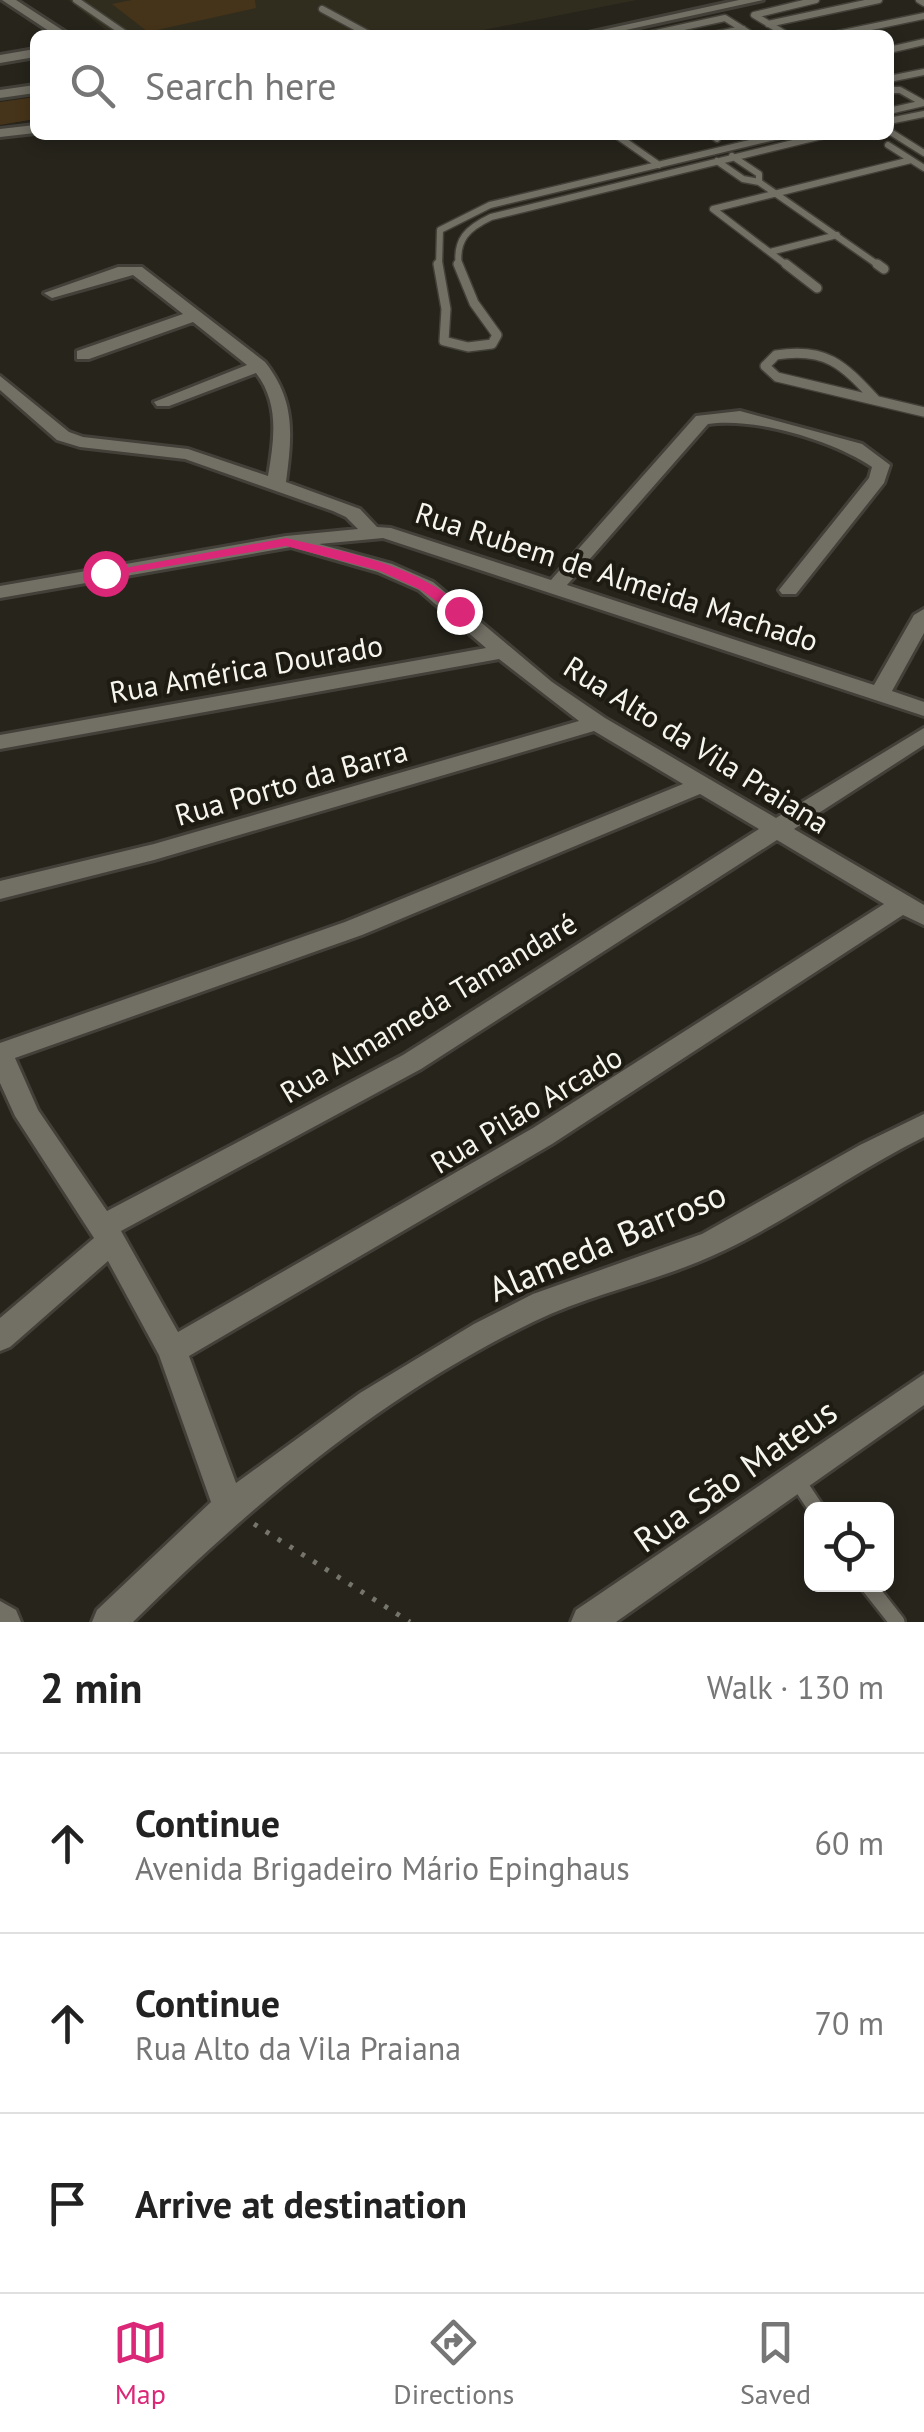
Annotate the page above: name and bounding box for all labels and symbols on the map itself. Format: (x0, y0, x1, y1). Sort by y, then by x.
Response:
street label: Rua Rubem de Almeida Machado (411, 492, 823, 660)
route start (83, 551, 129, 597)
route end (437, 589, 483, 635)
street label: Rua América Dourado (106, 625, 386, 711)
street label: Rua Alto da Vila Praiana (557, 646, 837, 842)
street label: Rua Porto da Barra (170, 730, 412, 834)
street label: Rua Almameda Tamandaré (272, 903, 584, 1111)
street label: Rua Pilão Arcado (423, 1037, 629, 1181)
street label: Alameda Barroso (481, 1170, 733, 1312)
street label: Rua São Mateus (624, 1388, 846, 1562)

